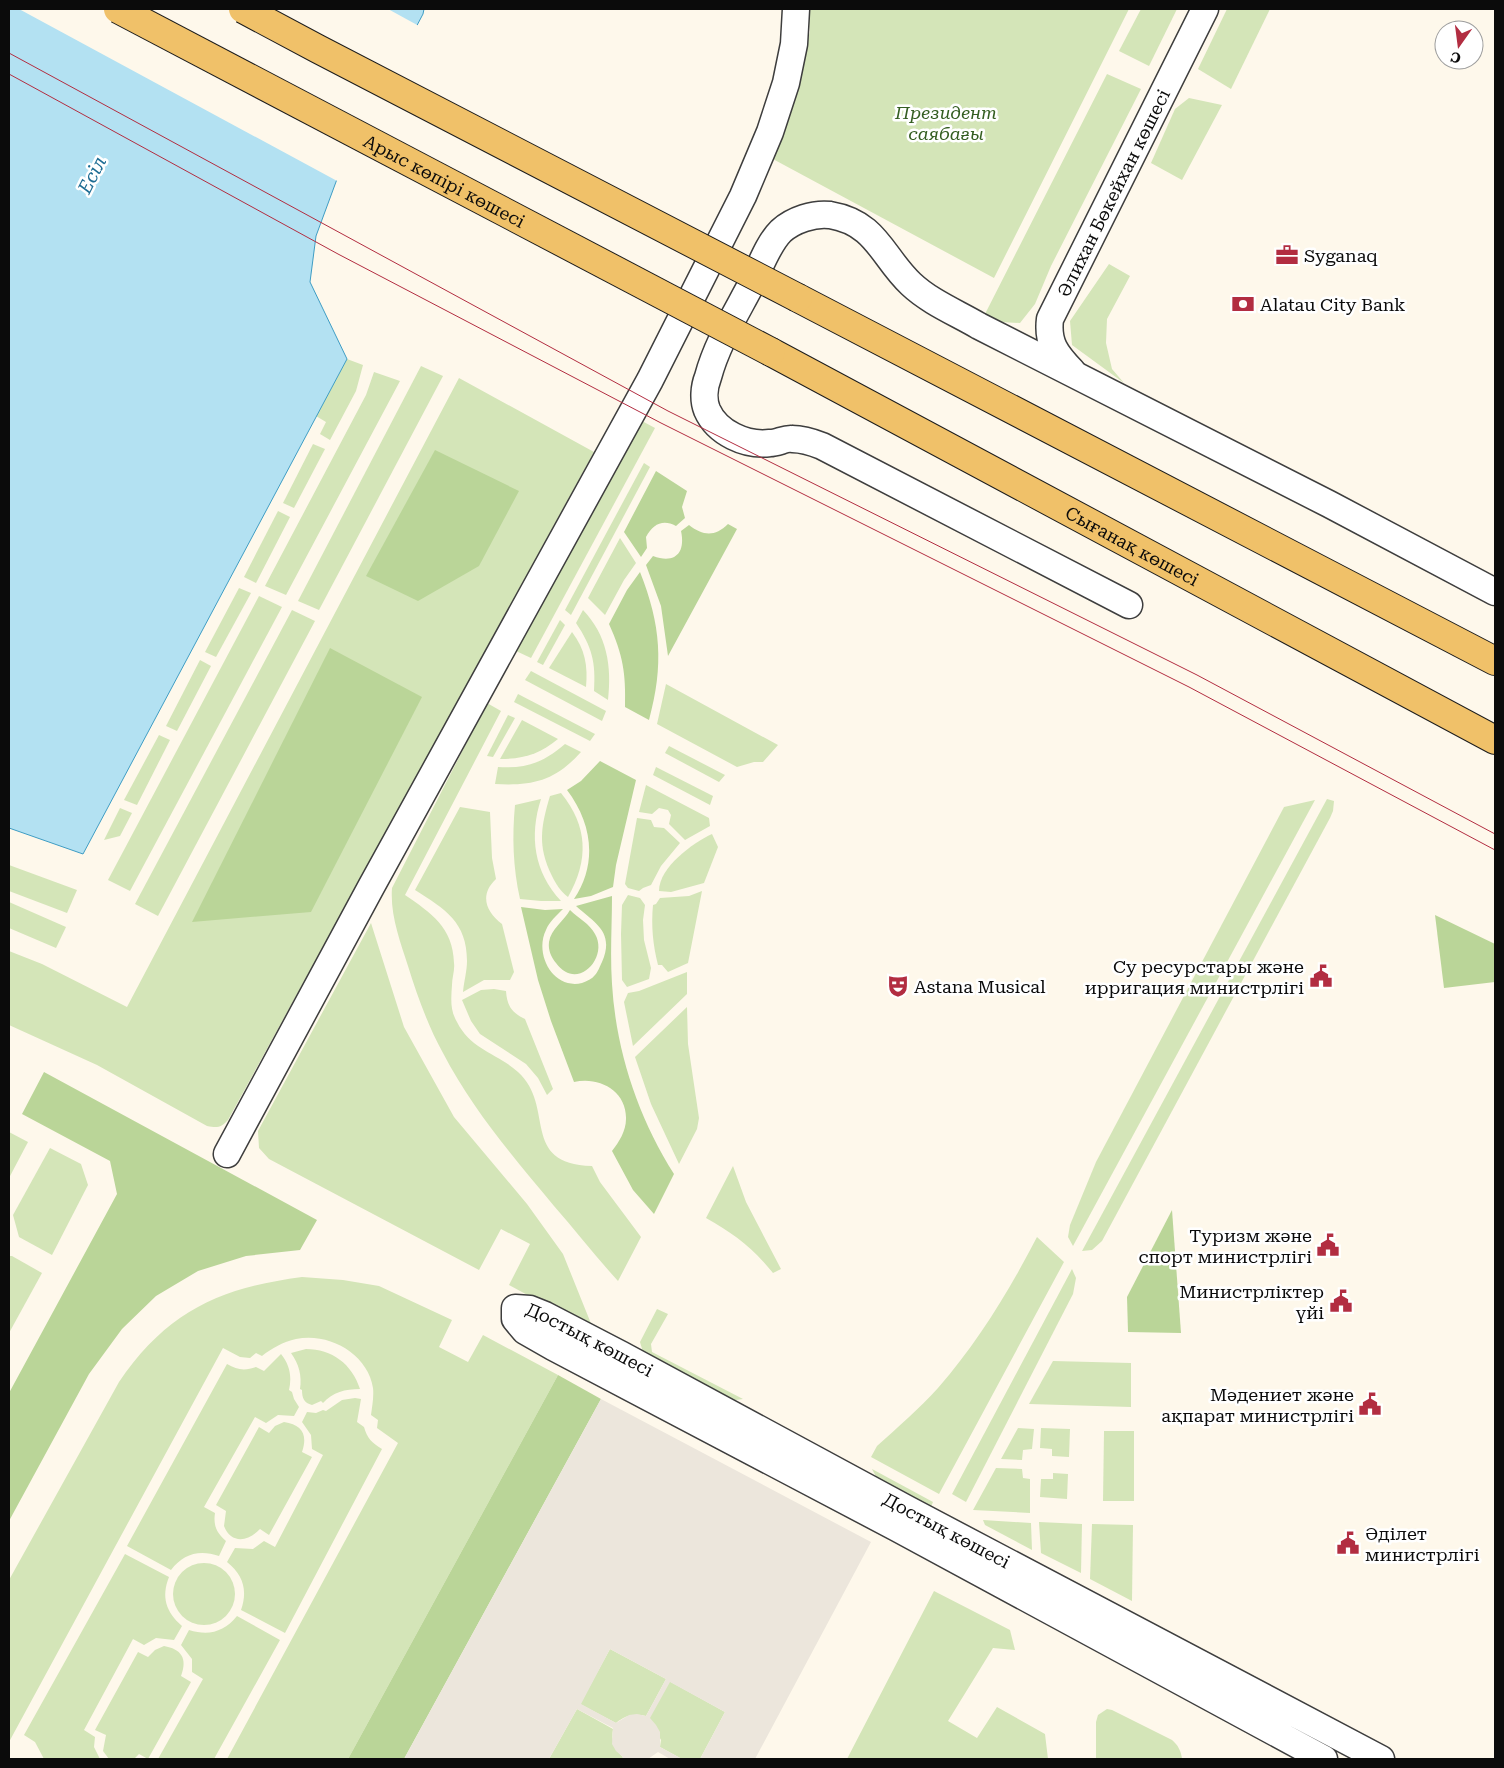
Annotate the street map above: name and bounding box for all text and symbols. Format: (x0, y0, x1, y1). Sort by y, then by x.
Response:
north arrow (1434, 20, 1484, 70)
text: С (1449, 49, 1463, 67)
street label: Әлихан Бөкейхан көшесі (1052, 85, 1174, 300)
park label: Президент саябағы (894, 102, 997, 144)
street label: Арыс көпірі көшесі (361, 130, 529, 232)
water label: Есіл (72, 152, 111, 198)
office icon: Syganaq (1274, 242, 1300, 268)
place label: Syganaq (1304, 245, 1378, 266)
bank icon: Alatau City Bank (1230, 291, 1256, 317)
place label: Alatau City Bank (1260, 294, 1405, 315)
street label: Сығанақ көшесі (1062, 501, 1203, 590)
place label: Су ресурстары және ирригация министрлігі (1085, 956, 1304, 998)
public building icon: Су ресурстары және ирригация министрлігі (1308, 963, 1334, 989)
theatre icon: Astana Musical (885, 973, 911, 999)
place label: Astana Musical (914, 976, 1046, 997)
place label: Туризм және спорт министрлігі (1138, 1225, 1312, 1267)
public building icon: Туризм және спорт министрлігі (1315, 1232, 1341, 1258)
place label: Министрліктер үйі (1179, 1281, 1324, 1323)
public building icon: Министрліктер үйі (1328, 1288, 1354, 1314)
street label: Достық көшесі (523, 1298, 657, 1381)
place label: Мәдениет және ақпарат министрлігі (1161, 1384, 1354, 1426)
public building icon: Мәдениет және ақпарат министрлігі (1357, 1391, 1383, 1417)
street label: Достық көшесі (880, 1488, 1014, 1572)
place label: Әділет министрлігі (1365, 1523, 1480, 1565)
public building icon: Әділет министрлігі (1335, 1530, 1361, 1556)

